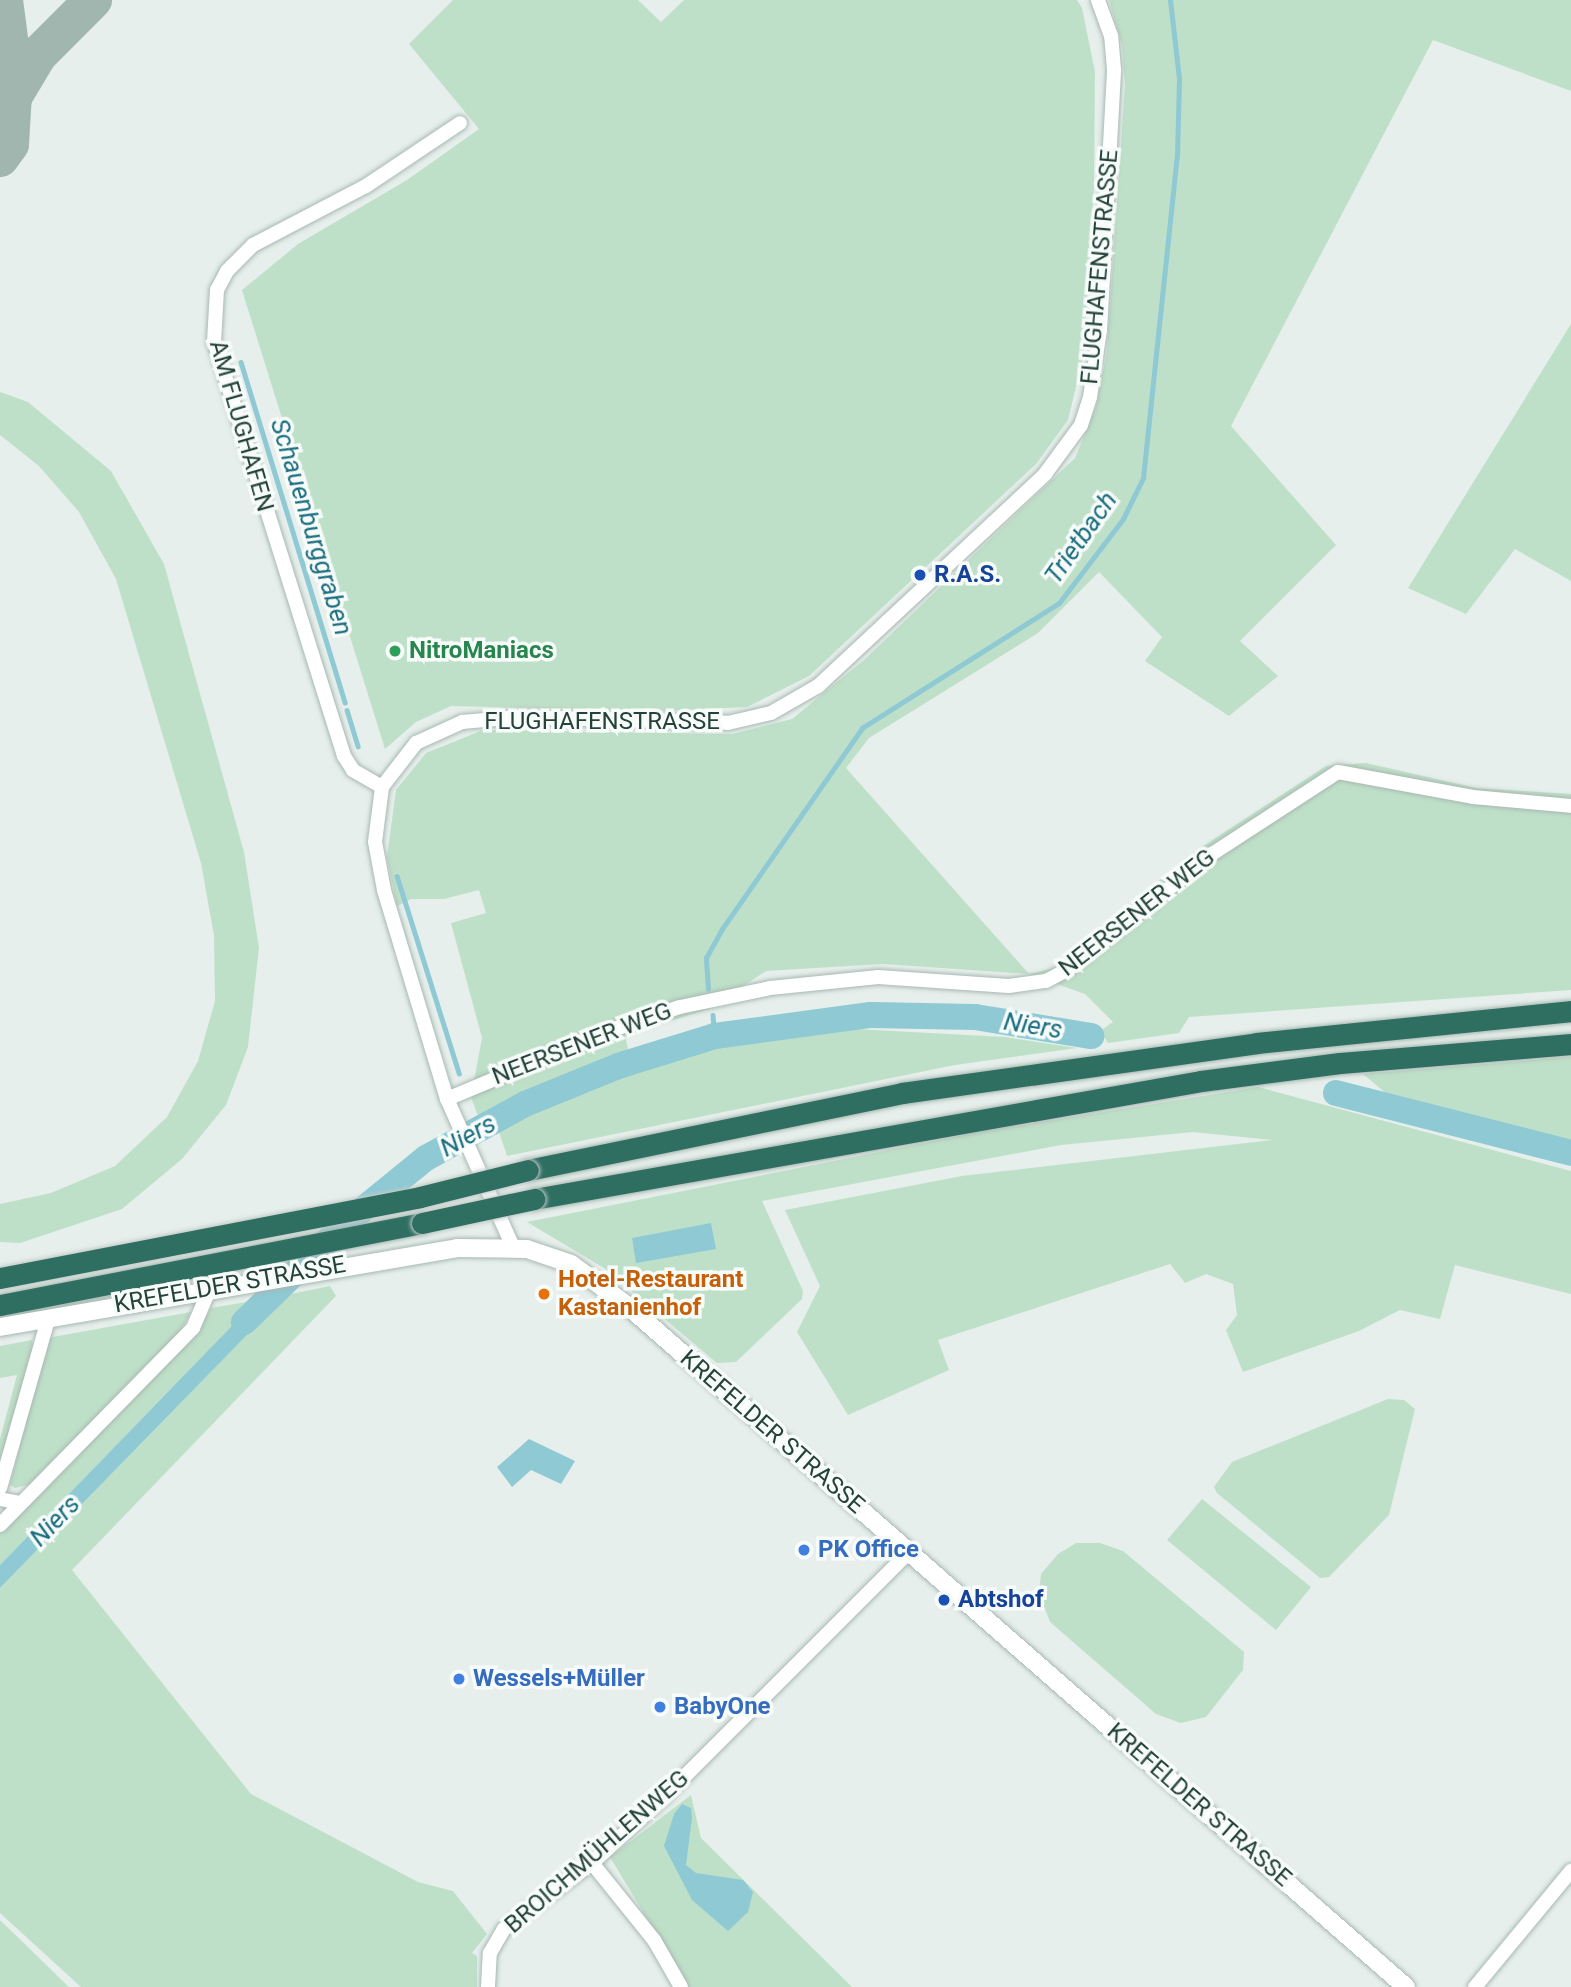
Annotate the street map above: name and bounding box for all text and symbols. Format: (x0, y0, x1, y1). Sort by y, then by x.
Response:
street label: FLUGHAFENSTRASSE (1075, 148, 1125, 386)
street label: AM FLUGHAFEN (203, 337, 279, 515)
water label: Schauenburggraben (263, 415, 359, 639)
water label: Trietbach (1038, 486, 1124, 590)
place label: R.A.S. (934, 561, 1001, 589)
marker: R.A.S. (912, 567, 928, 583)
place label: NitroManiacs (409, 637, 554, 665)
marker: NitroManiacs (387, 643, 403, 659)
street label: FLUGHAFENSTRASSE (484, 708, 720, 736)
street label: NEERSENER WEG (1053, 843, 1221, 983)
street label: NEERSENER WEG (488, 997, 676, 1091)
water label: Niers (1001, 1006, 1065, 1046)
water label: Niers (435, 1108, 501, 1164)
street label: KREFELDER STRASSE (112, 1250, 348, 1320)
place label: Hotel-Restaurant Kastanienhof (558, 1266, 743, 1322)
marker: Hotel-Restaurant Kastanienhof (536, 1286, 552, 1302)
street label: KREFELDER STRASSE (674, 1344, 870, 1520)
water label: Niers (23, 1489, 87, 1553)
place label: PK Office (818, 1536, 919, 1564)
marker: PK Office (796, 1542, 812, 1558)
place label: Abtshof (958, 1586, 1044, 1614)
marker: Abtshof (936, 1592, 952, 1608)
place label: Wessels+Müller (473, 1665, 645, 1693)
marker: Wessels+Müller (451, 1671, 467, 1687)
place label: BabyOne (674, 1693, 771, 1721)
marker: BabyOne (652, 1699, 668, 1715)
street label: KREFELDER STRASSE (1101, 1717, 1297, 1893)
street label: BROICHMÜHLENWEG (499, 1764, 695, 1940)

